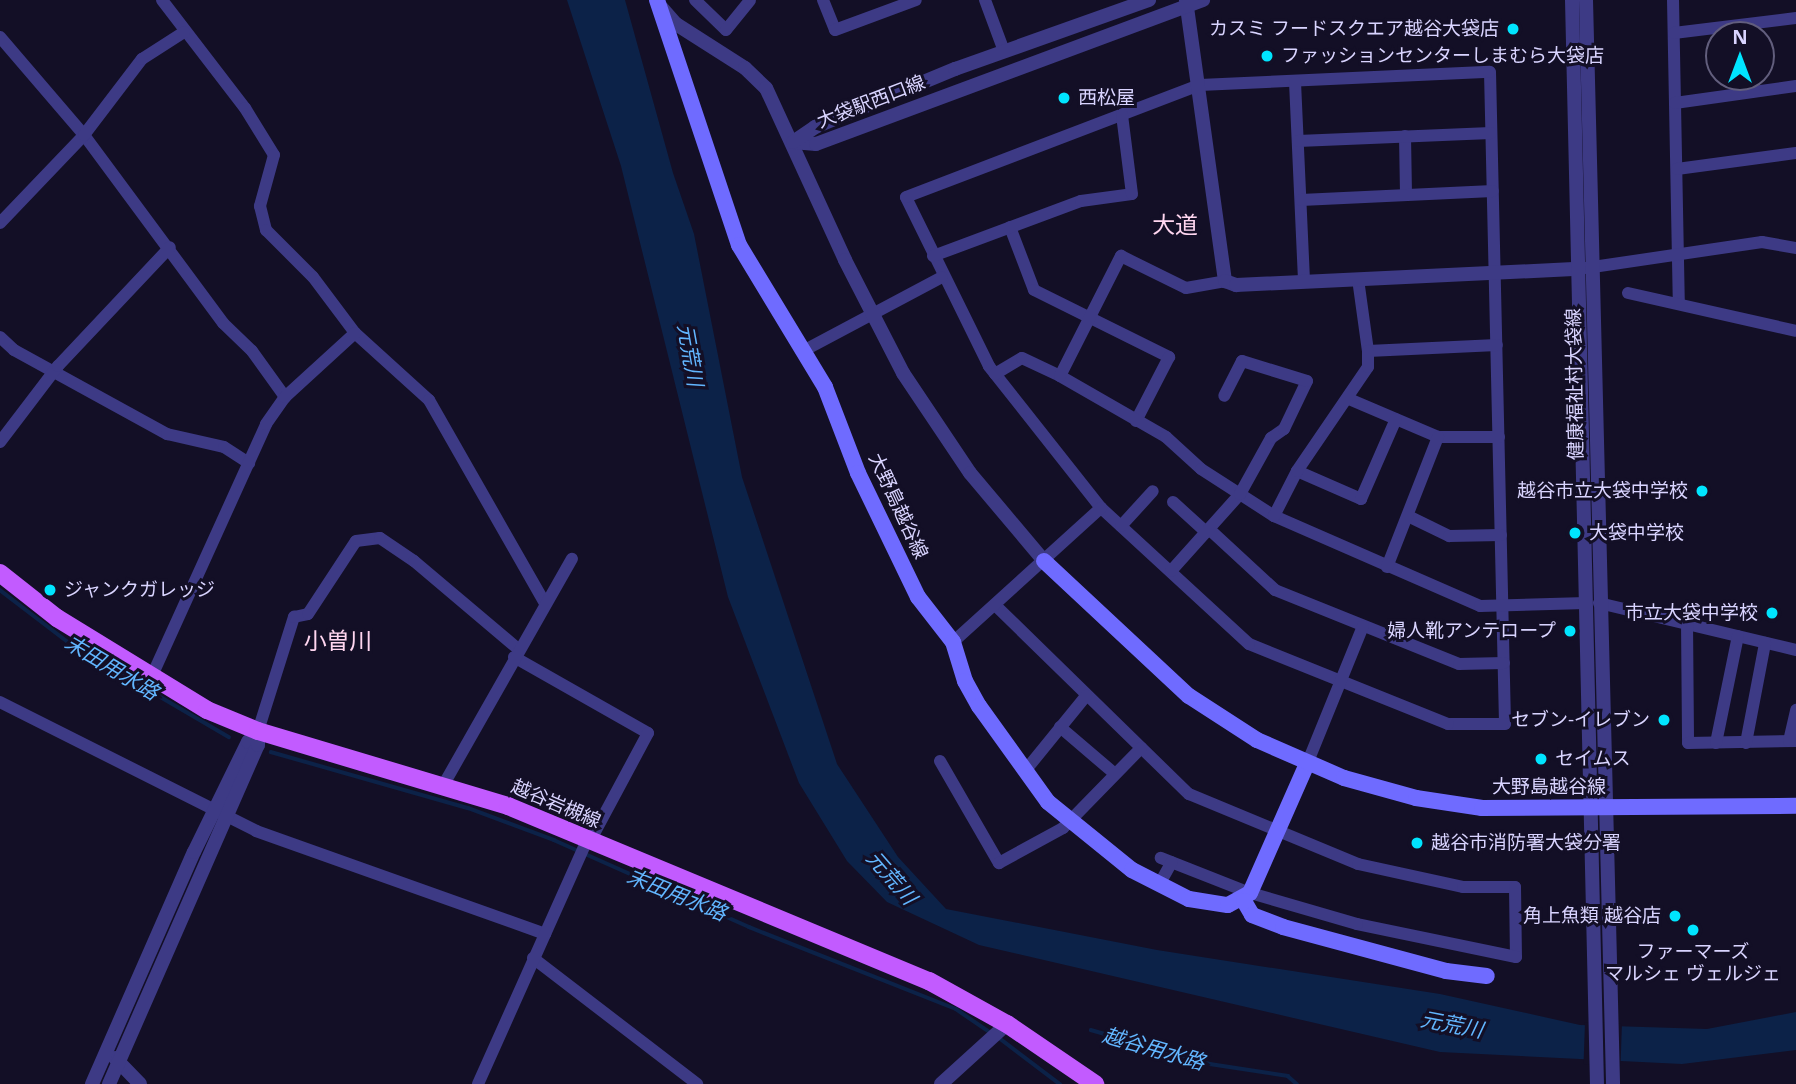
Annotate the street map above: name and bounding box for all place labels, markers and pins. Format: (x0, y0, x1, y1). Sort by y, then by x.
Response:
place label: カスミ フードスクエア越谷大袋店 (1209, 18, 1499, 40)
marker: カスミ フードスクエア越谷大袋店 (1505, 21, 1521, 37)
place label: ファッションセンターしまむら大袋店 (1281, 45, 1604, 67)
marker: ファッションセンターしまむら大袋店 (1259, 48, 1275, 64)
place label: 西松屋 (1078, 87, 1135, 109)
marker: 西松屋 (1056, 90, 1072, 106)
place label: 越谷市立大袋中学校 (1517, 480, 1688, 502)
marker: 越谷市立大袋中学校 (1694, 483, 1710, 499)
place label: 大袋中学校 (1589, 522, 1684, 544)
marker: 大袋中学校 (1567, 525, 1583, 541)
place label: ジャンクガレッジ (64, 579, 216, 601)
marker: ジャンクガレッジ (42, 582, 58, 598)
place label: 市立大袋中学校 (1625, 602, 1758, 624)
marker: 市立大袋中学校 (1764, 605, 1780, 621)
place label: 婦人靴アンテロープ (1385, 620, 1556, 642)
marker: 婦人靴アンテロープ (1562, 623, 1578, 639)
place label: セブン-イレブン (1511, 709, 1650, 731)
marker: セブン-イレブン (1656, 712, 1672, 728)
place label: セイムス (1555, 748, 1631, 770)
marker: セイムス (1533, 751, 1549, 767)
place label: 越谷市消防署大袋分署 (1431, 832, 1621, 854)
marker: 越谷市消防署大袋分署 (1409, 835, 1425, 851)
place label: 角上魚類 越谷店 (1523, 905, 1661, 927)
marker: 角上魚類 越谷店 (1667, 908, 1683, 924)
marker: ファーマーズ マルシェ ヴェルジェ (1685, 922, 1701, 938)
place label: ファーマーズ マルシェ ヴェルジェ (1605, 941, 1781, 985)

